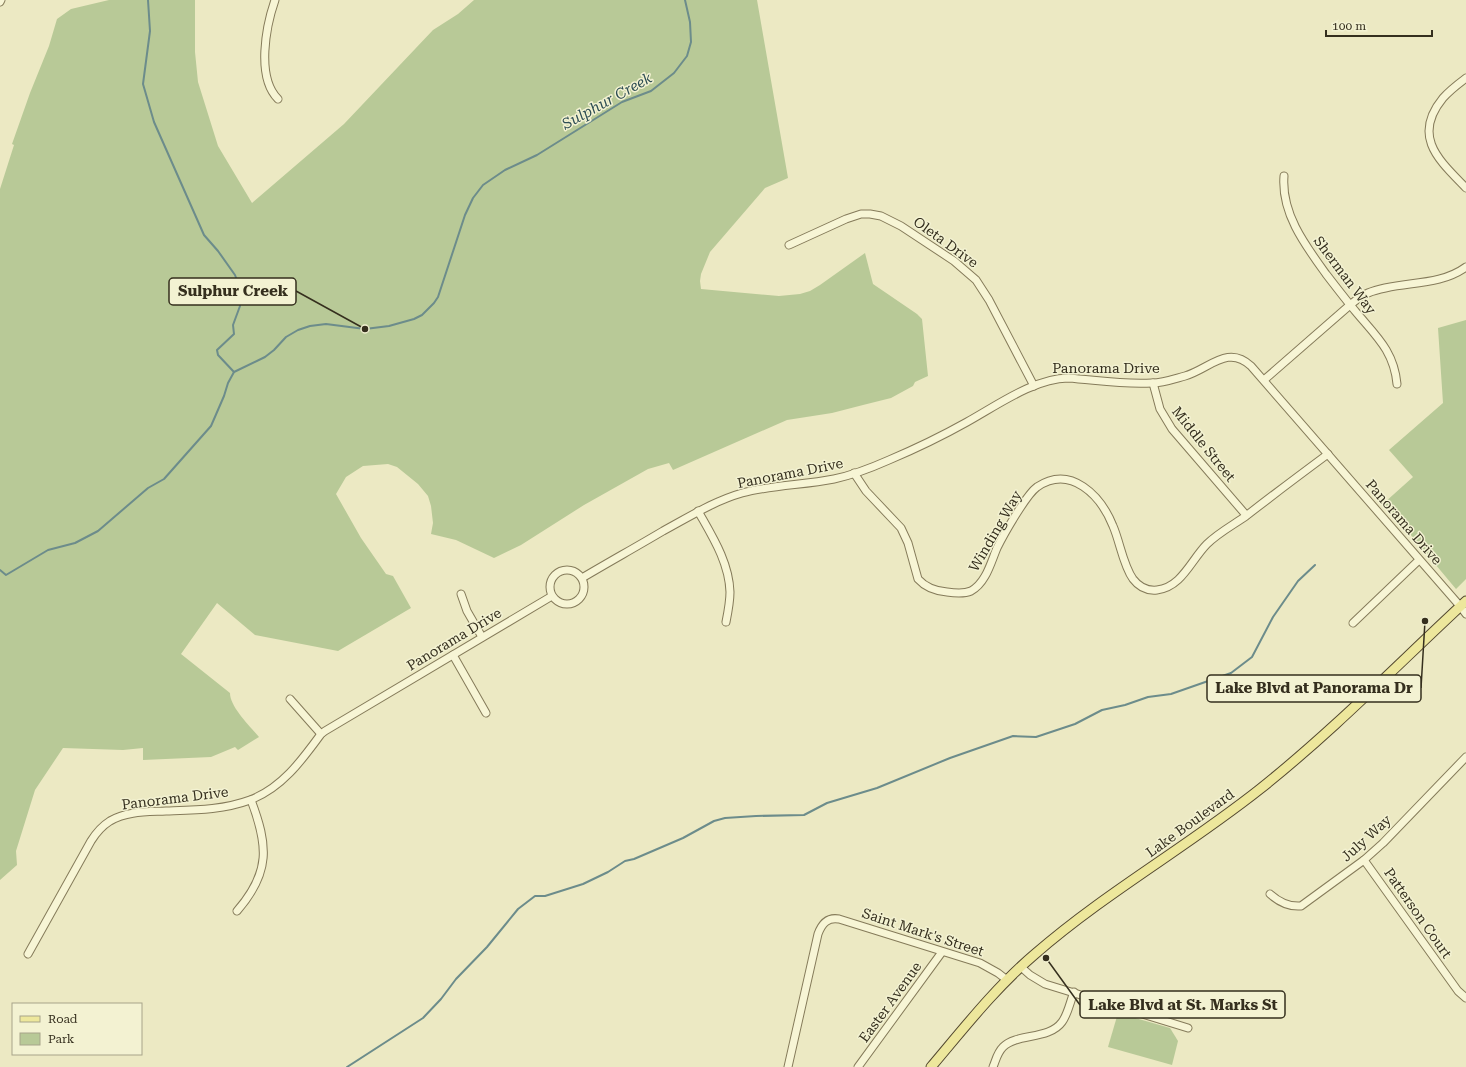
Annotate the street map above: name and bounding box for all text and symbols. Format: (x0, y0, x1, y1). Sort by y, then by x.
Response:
scale bar (1326, 12, 1432, 38)
text: 100 m (1332, 19, 1366, 33)
water label: Sulphur Creek (558, 68, 656, 134)
street label: Oleta Drive (911, 213, 982, 271)
street label: Sherman Way (1311, 233, 1380, 318)
callout: Sulphur Creek (169, 278, 296, 305)
text: Sulphur Creek (178, 282, 289, 300)
street label: Panorama Drive (1052, 360, 1160, 376)
street label: Middle Street (1169, 403, 1239, 485)
street label: Panorama Drive (736, 455, 845, 491)
street label: Panorama Drive (1363, 476, 1446, 568)
street label: Winding Way (965, 487, 1025, 574)
street label: Panorama Drive (404, 604, 504, 674)
callout: Lake Blvd at Panorama Dr (1207, 675, 1421, 702)
text: Lake Blvd at Panorama Dr (1215, 679, 1413, 697)
street label: Panorama Drive (121, 783, 230, 812)
street label: Lake Boulevard (1143, 786, 1237, 860)
street label: July Way (1338, 811, 1395, 865)
street label: Patterson Court (1381, 865, 1455, 961)
street label: Saint Mark's Street (860, 905, 986, 959)
street label: Easter Avenue (855, 958, 925, 1045)
callout: Lake Blvd at St. Marks St (1080, 991, 1285, 1018)
text: Lake Blvd at St. Marks St (1088, 996, 1278, 1014)
legend (12, 1003, 142, 1055)
text: Road (48, 1012, 78, 1026)
text: Park (48, 1032, 75, 1046)

